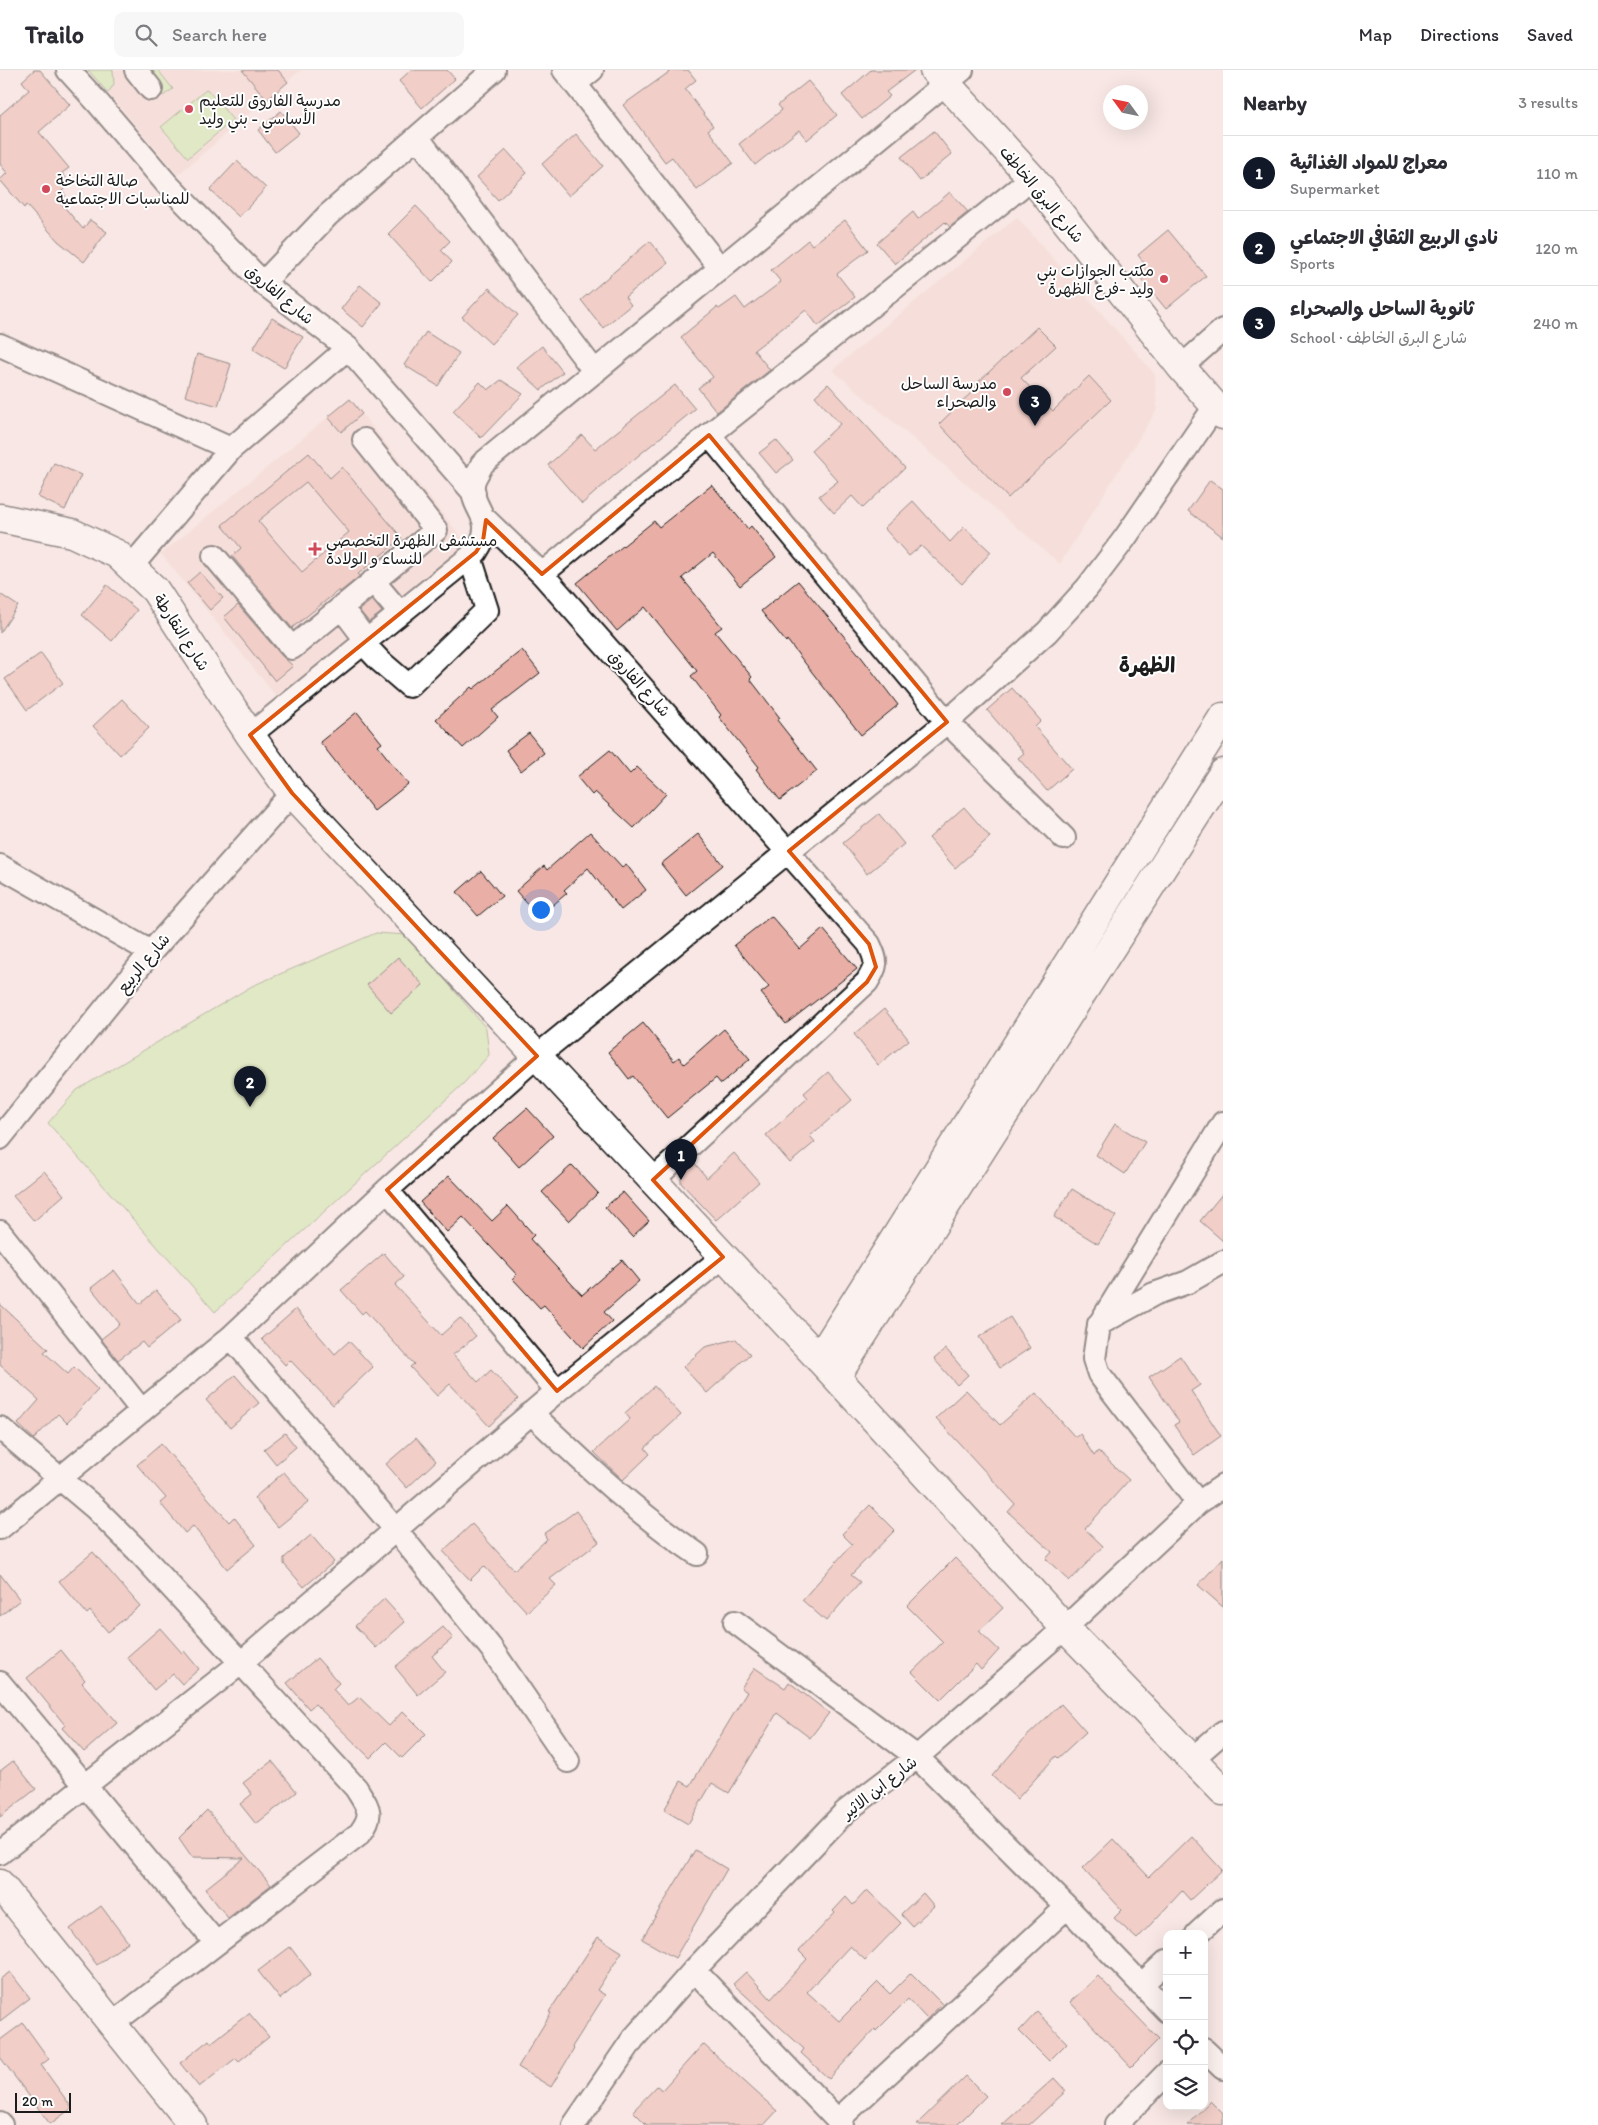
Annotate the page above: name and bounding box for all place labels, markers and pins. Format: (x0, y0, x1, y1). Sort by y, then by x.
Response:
place label: مدرسة الفاروق للتعليم الأساسي - بني وليد (199, 91, 341, 133)
marker: مدرسة الفاروق للتعليم الأساسي - بني وليد (183, 103, 195, 115)
place label: صالة التخاخة للمناسبات الاجتماعية (56, 171, 190, 208)
marker: صالة التخاخة للمناسبات الاجتماعية (40, 183, 52, 195)
place label: مكتب الجوازات بني وليد -فرع الظهرة (1037, 261, 1154, 300)
marker: مكتب الجوازات بني وليد -فرع الظهرة (1158, 273, 1170, 285)
place label: مدرسة الساحل والصحراء (901, 374, 997, 411)
pin: 3 (1019, 385, 1051, 426)
marker: مدرسة الساحل والصحراء (1001, 386, 1013, 398)
place label: مستشفى الظهرة التخصصي للنساء و الولادة (326, 531, 497, 569)
marker: مستشفى الظهرة التخصصي للنساء و الولادة (308, 542, 322, 556)
pin: 2 (234, 1066, 266, 1107)
pin: 1 (665, 1139, 697, 1180)

